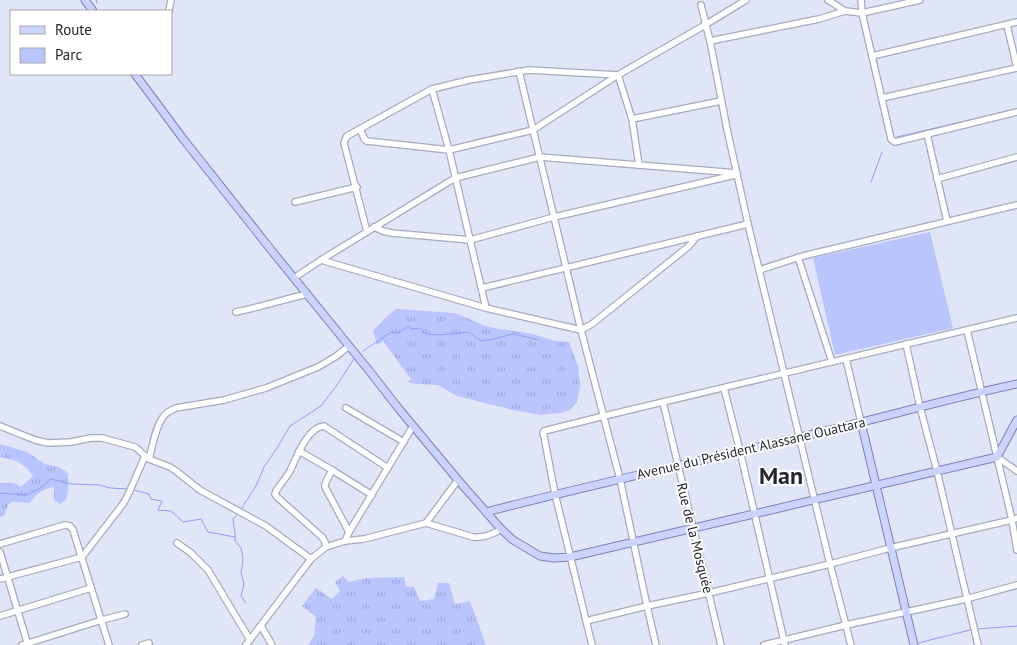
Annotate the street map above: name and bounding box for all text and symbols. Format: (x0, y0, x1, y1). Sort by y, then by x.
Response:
legend (10, 10, 172, 75)
text: Route (55, 20, 92, 39)
text: Parc (55, 45, 82, 64)
street label: Avenue du Président Alassane Ouattara (635, 413, 867, 483)
district label: Man (759, 460, 803, 491)
street label: Rue de la Mosquée (673, 481, 717, 595)

